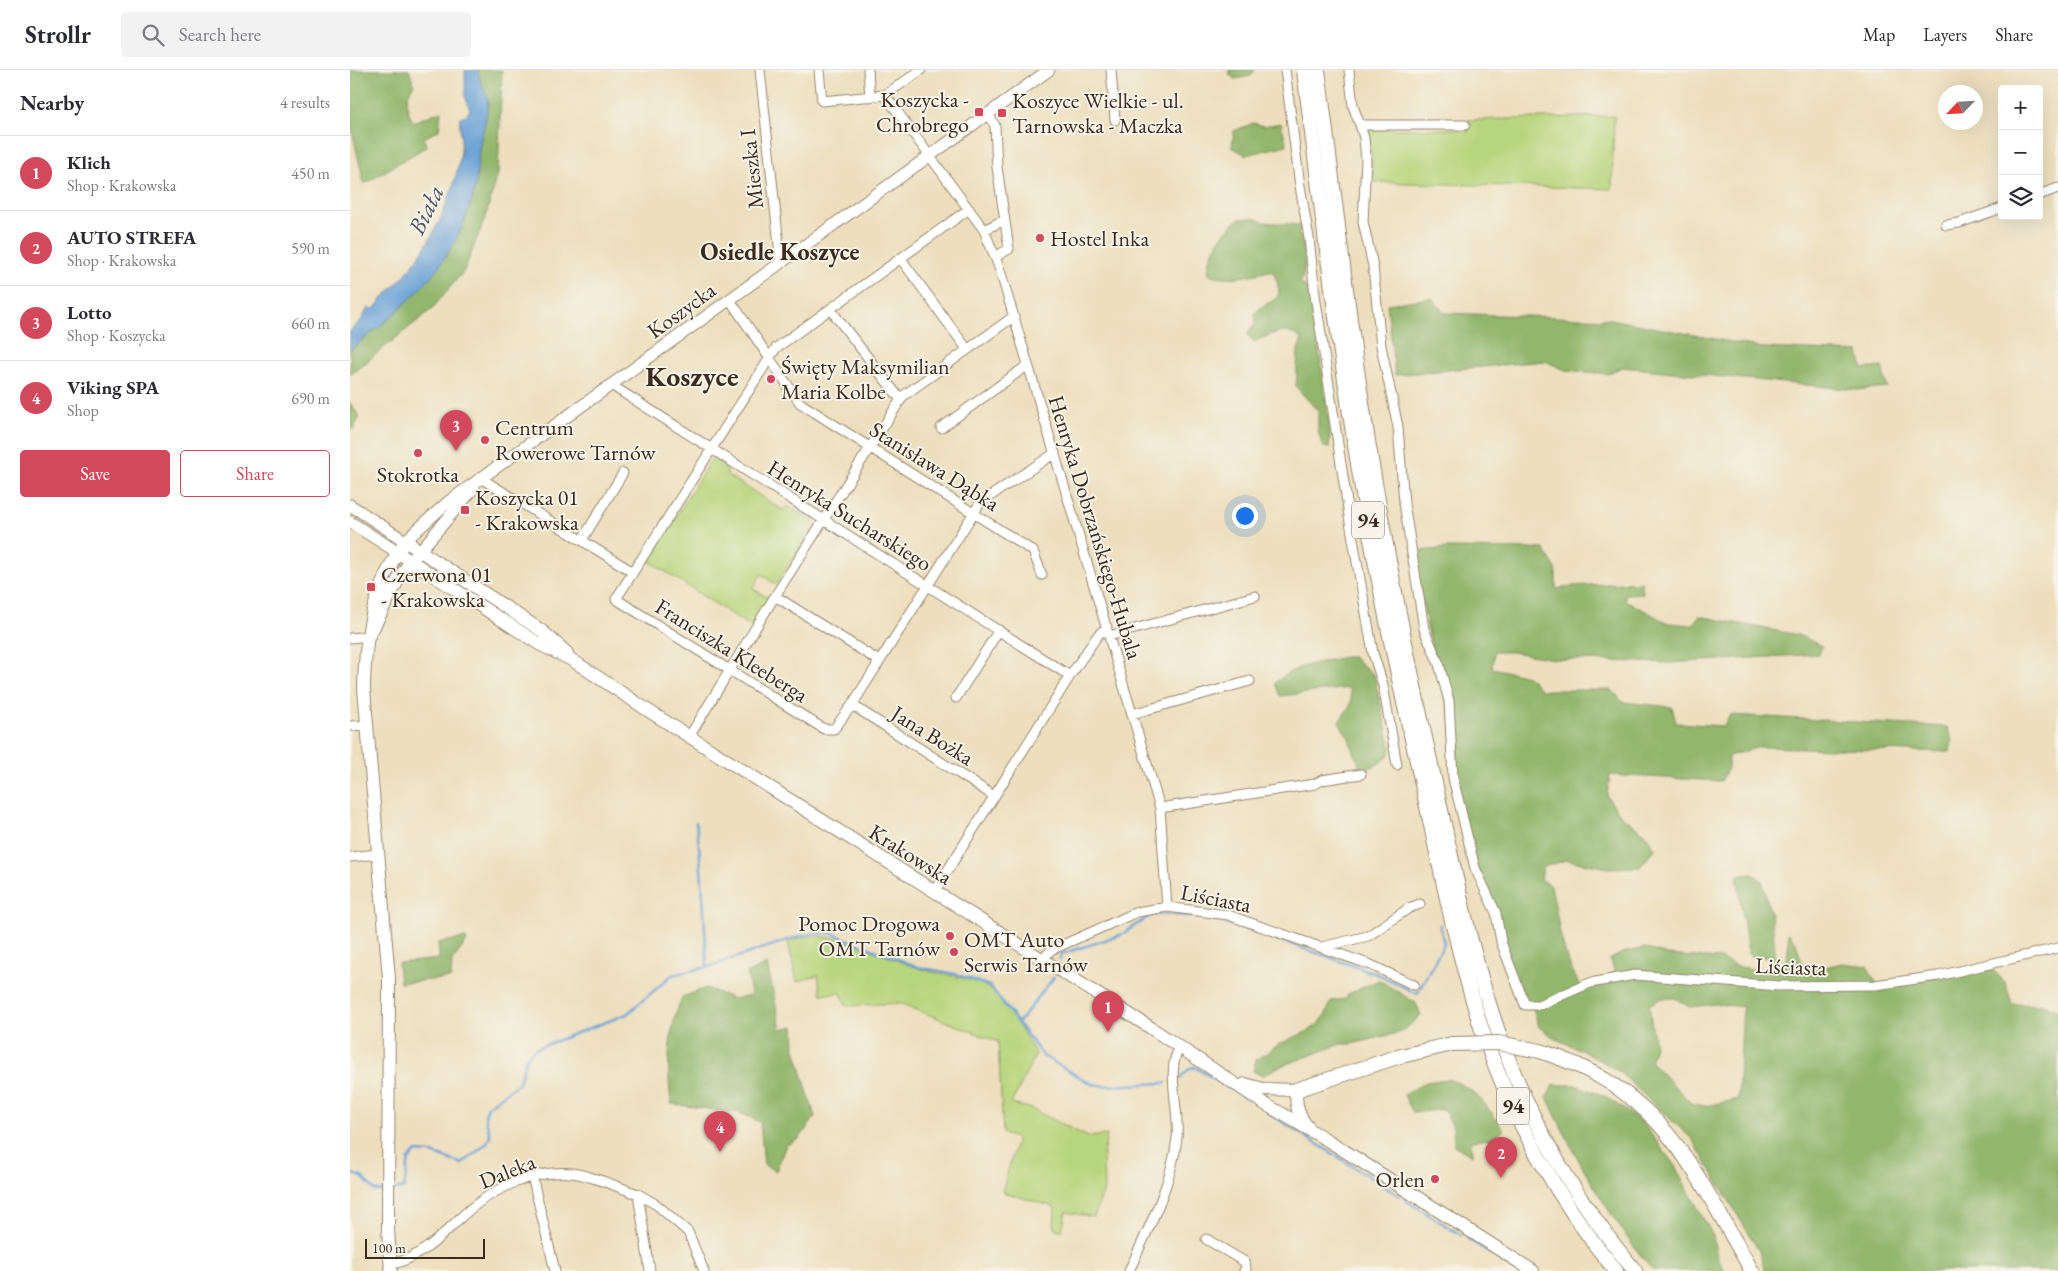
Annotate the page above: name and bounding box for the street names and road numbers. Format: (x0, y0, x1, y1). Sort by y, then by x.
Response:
street label: Mieszka I (733, 127, 770, 210)
street label: Koszycka (641, 276, 722, 345)
street label: Henryka Dobrzańskiego-Hubala (1042, 392, 1150, 663)
street label: Stanisława Dąbka (864, 415, 1005, 518)
street label: Henryka Sucharskiego (762, 453, 937, 578)
road number: 94 (1352, 502, 1384, 538)
street label: Franciszka Kleeberga (650, 592, 814, 709)
street label: Jana Bożka (884, 698, 980, 772)
street label: Krakowska (864, 817, 958, 892)
street label: Liściasta (1178, 877, 1254, 920)
street label: Liściasta (1755, 951, 1827, 982)
road number: 94 (1497, 1088, 1529, 1124)
street label: Daleka (475, 1147, 540, 1196)

